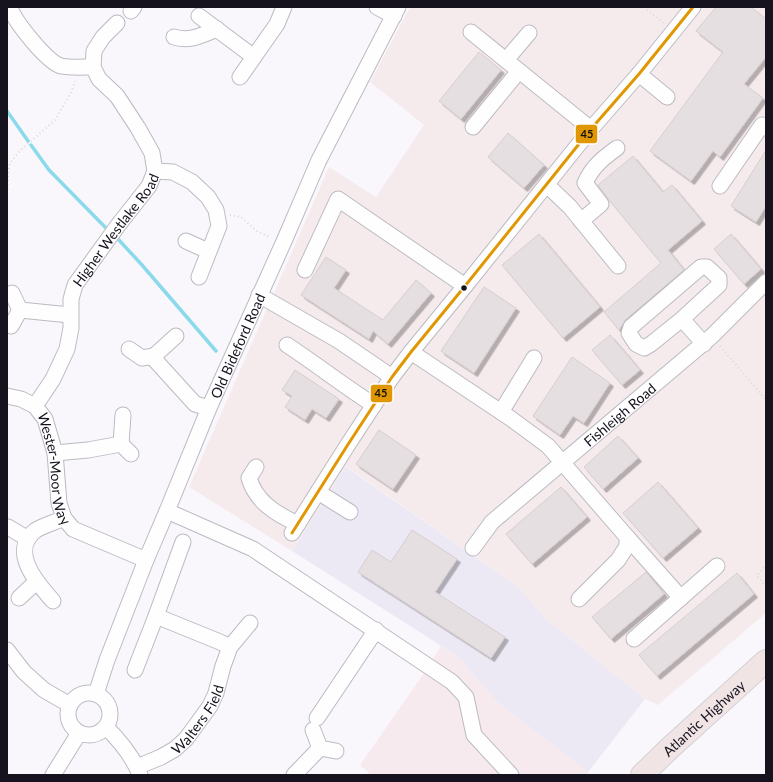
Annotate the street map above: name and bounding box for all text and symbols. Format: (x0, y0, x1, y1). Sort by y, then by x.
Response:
line badge: 45 (575, 124, 598, 144)
text: 45 (581, 127, 593, 140)
street label: Higher Westlake Road (68, 171, 162, 290)
unlabelled marker (459, 283, 469, 293)
street label: Old Bideford Road (206, 290, 268, 401)
street label: Fishleigh Road (580, 379, 659, 450)
line badge: 45 (370, 384, 393, 403)
text: 45 (375, 386, 387, 399)
street label: Wester-Moor Way (35, 410, 75, 529)
street label: Atlantic Highway (659, 676, 749, 759)
street label: Walters Field (167, 683, 226, 757)

